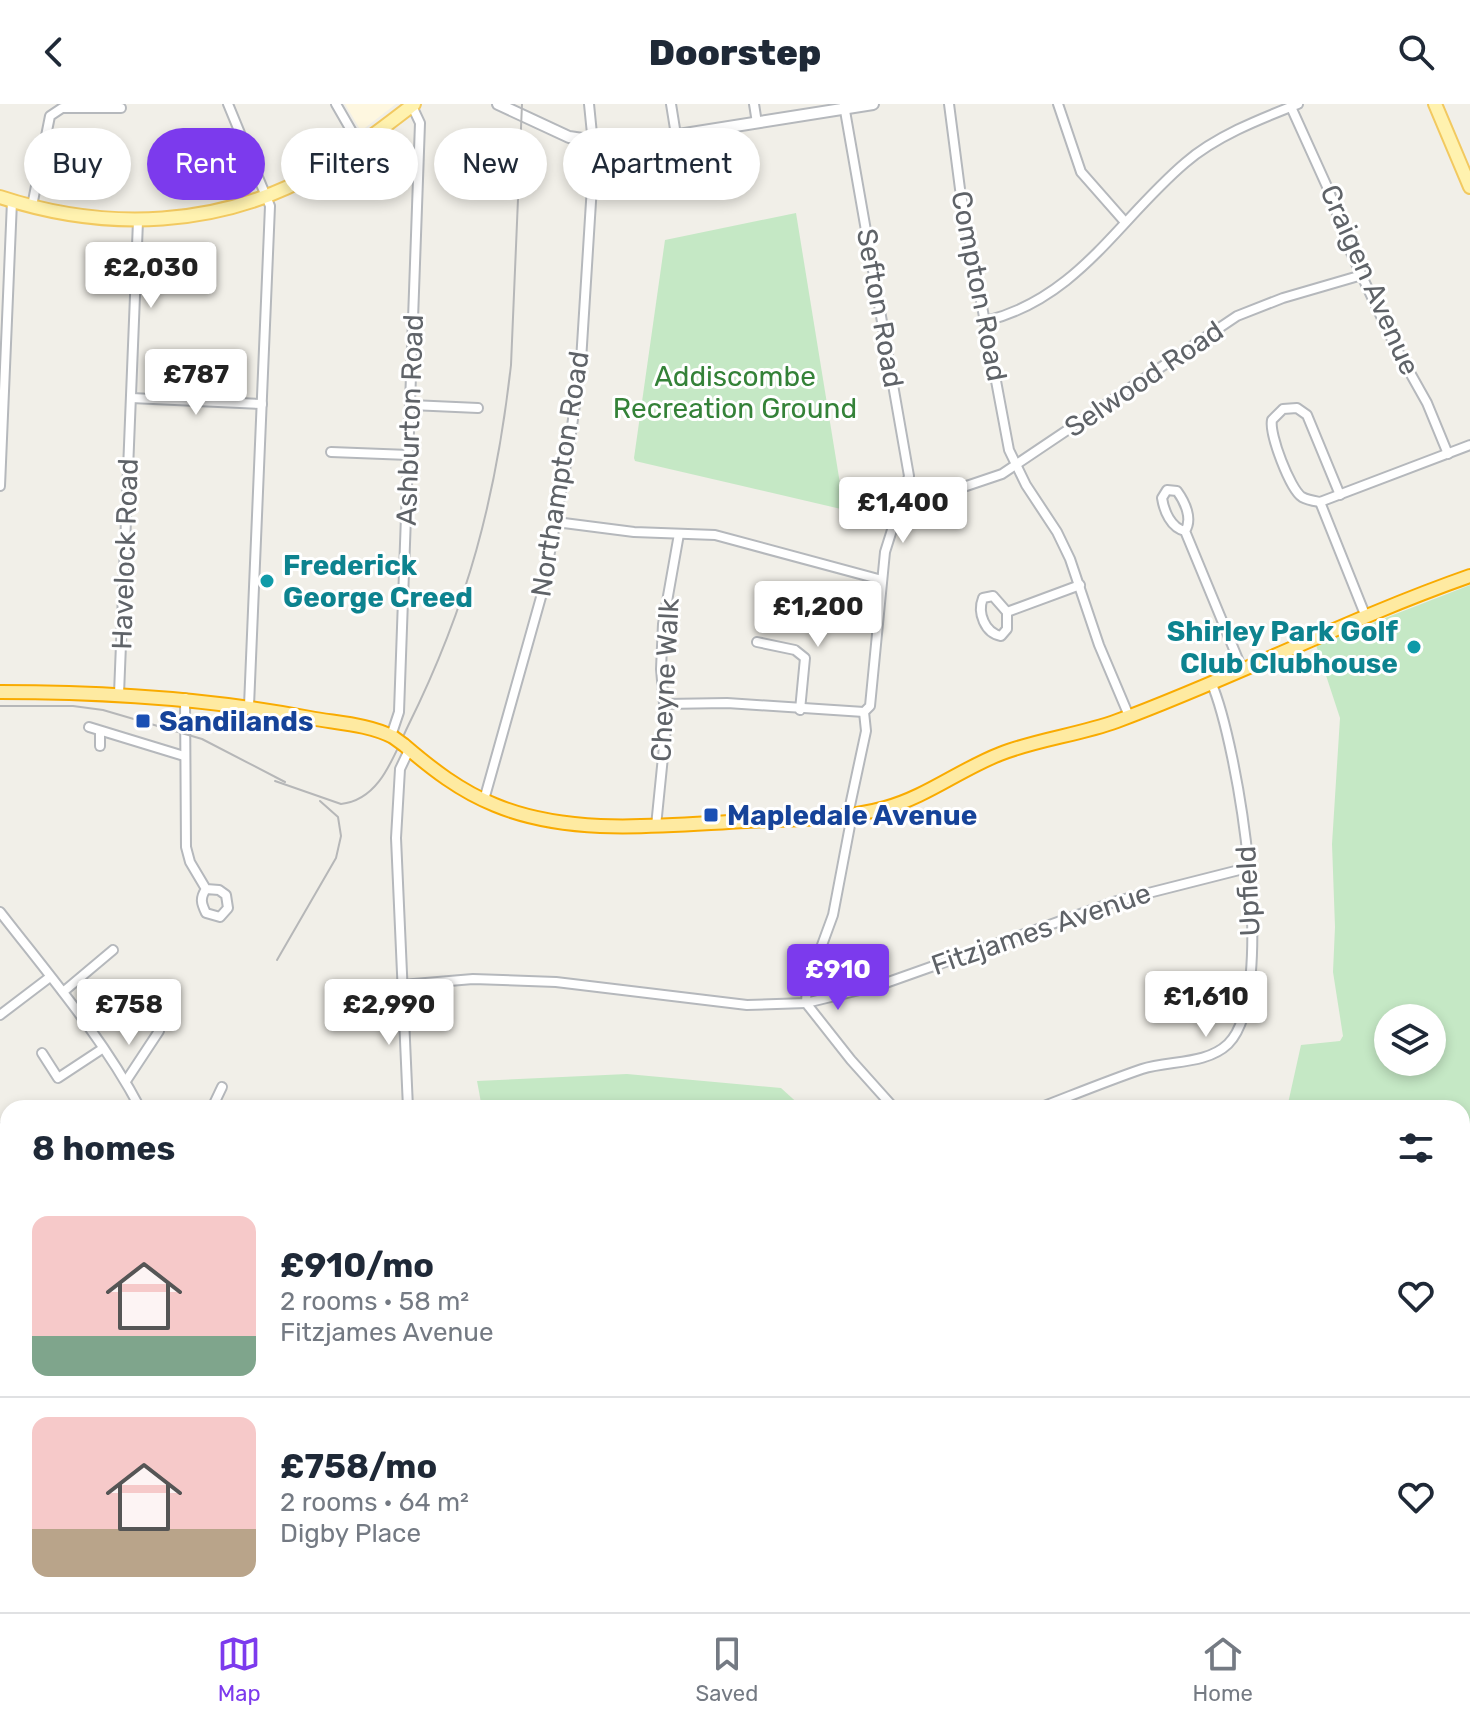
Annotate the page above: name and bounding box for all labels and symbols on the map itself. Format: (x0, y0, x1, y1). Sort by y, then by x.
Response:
street label: Craigen Avenue (1313, 180, 1427, 380)
street label: Compton Road (944, 188, 1014, 384)
street label: Sefton Road (850, 226, 910, 390)
pin: £2,030 (86, 242, 216, 310)
street label: Ashburton Road (390, 314, 430, 526)
street label: Selwood Road (1059, 314, 1229, 444)
pin: £787 (149, 349, 243, 417)
street label: Northampton Road (524, 349, 596, 599)
park label: Addiscombe Recreation Ground (613, 360, 857, 425)
street label: Havelock Road (105, 458, 145, 650)
pin: £1,400 (838, 477, 968, 545)
place label: Frederick George Creed (283, 549, 473, 614)
marker: Frederick George Creed (258, 572, 276, 590)
pin: £1,200 (753, 581, 883, 649)
street label: Cheyne Walk (644, 597, 686, 763)
place label: Shirley Park Golf Club Clubhouse (1167, 615, 1399, 680)
marker: Shirley Park Golf Club Clubhouse (1405, 638, 1423, 656)
place label: Sandilands (159, 705, 313, 738)
marker: Sandilands (134, 712, 152, 730)
place label: Mapledale Avenue (727, 799, 977, 832)
marker: Mapledale Avenue (702, 806, 720, 824)
street label: Upfield (1229, 845, 1267, 937)
street label: Fitzjames Avenue (927, 876, 1155, 982)
pin: £910 (791, 944, 885, 1012)
pin: £1,610 (1141, 971, 1271, 1039)
pin: £758 (82, 979, 176, 1047)
pin: £2,990 (324, 979, 454, 1047)

